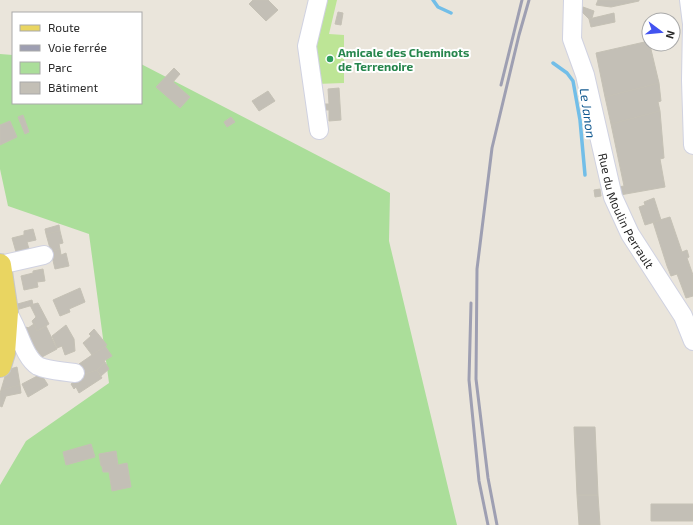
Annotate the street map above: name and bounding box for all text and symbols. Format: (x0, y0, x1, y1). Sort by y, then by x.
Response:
legend (12, 12, 142, 104)
north arrow (641, 12, 681, 52)
text: Route (48, 20, 80, 34)
text: N (664, 29, 678, 41)
text: Voie ferrée (48, 40, 107, 54)
place label: Amicale des Cheminots de Terrenoire (338, 45, 469, 73)
marker: Amicale des Cheminots de Terrenoire (325, 54, 335, 64)
text: Parc (48, 60, 72, 74)
text: Bâtiment (48, 80, 99, 94)
water label: Le Janon (577, 87, 599, 139)
street label: Rue du Moulin Perrault (596, 152, 657, 271)

